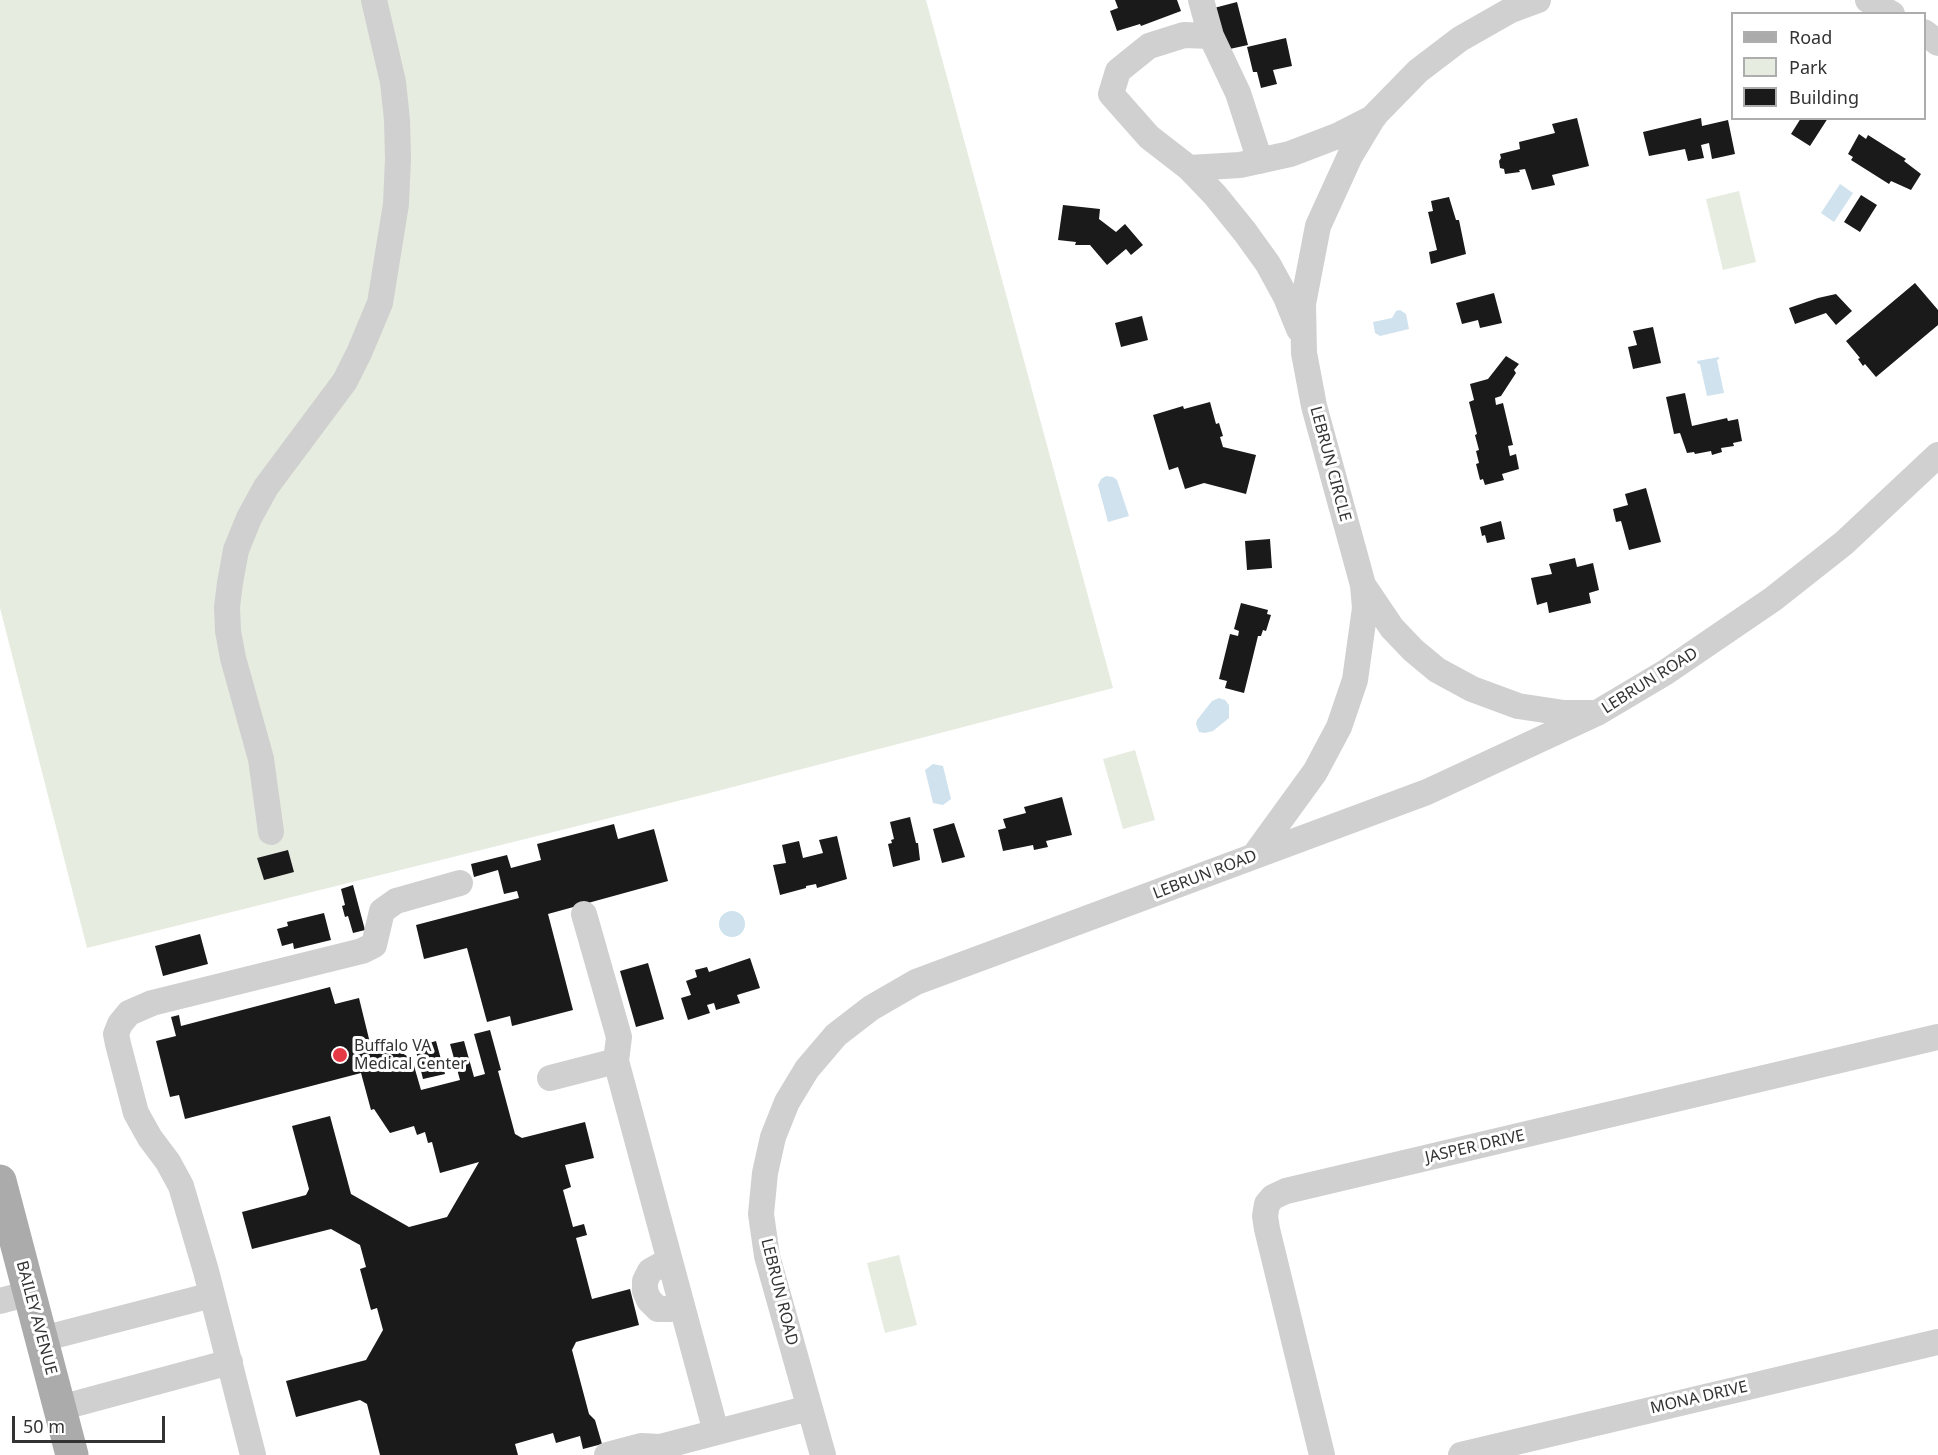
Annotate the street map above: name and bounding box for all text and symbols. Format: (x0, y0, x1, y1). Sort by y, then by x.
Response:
legend (1731, 12, 1926, 120)
text: Road (1789, 25, 1832, 49)
text: Park (1789, 55, 1827, 79)
text: Building (1789, 85, 1859, 109)
street label: LEBRUN CIRCLE (1305, 404, 1355, 524)
street label: LEBRUN ROAD (1598, 644, 1702, 718)
street label: LEBRUN ROAD (1150, 846, 1260, 904)
place label: Buffalo VA Medical Center (354, 1036, 467, 1074)
marker: Buffalo VA Medical Center (331, 1046, 349, 1064)
street label: JASPER DRIVE (1423, 1126, 1527, 1168)
street label: LEBRUN ROAD (756, 1236, 802, 1348)
street label: BAILEY AVENUE (12, 1259, 60, 1377)
street label: MONA DRIVE (1649, 1377, 1749, 1419)
scale bar (15, 1404, 168, 1442)
text: 50 m (23, 1414, 65, 1438)

